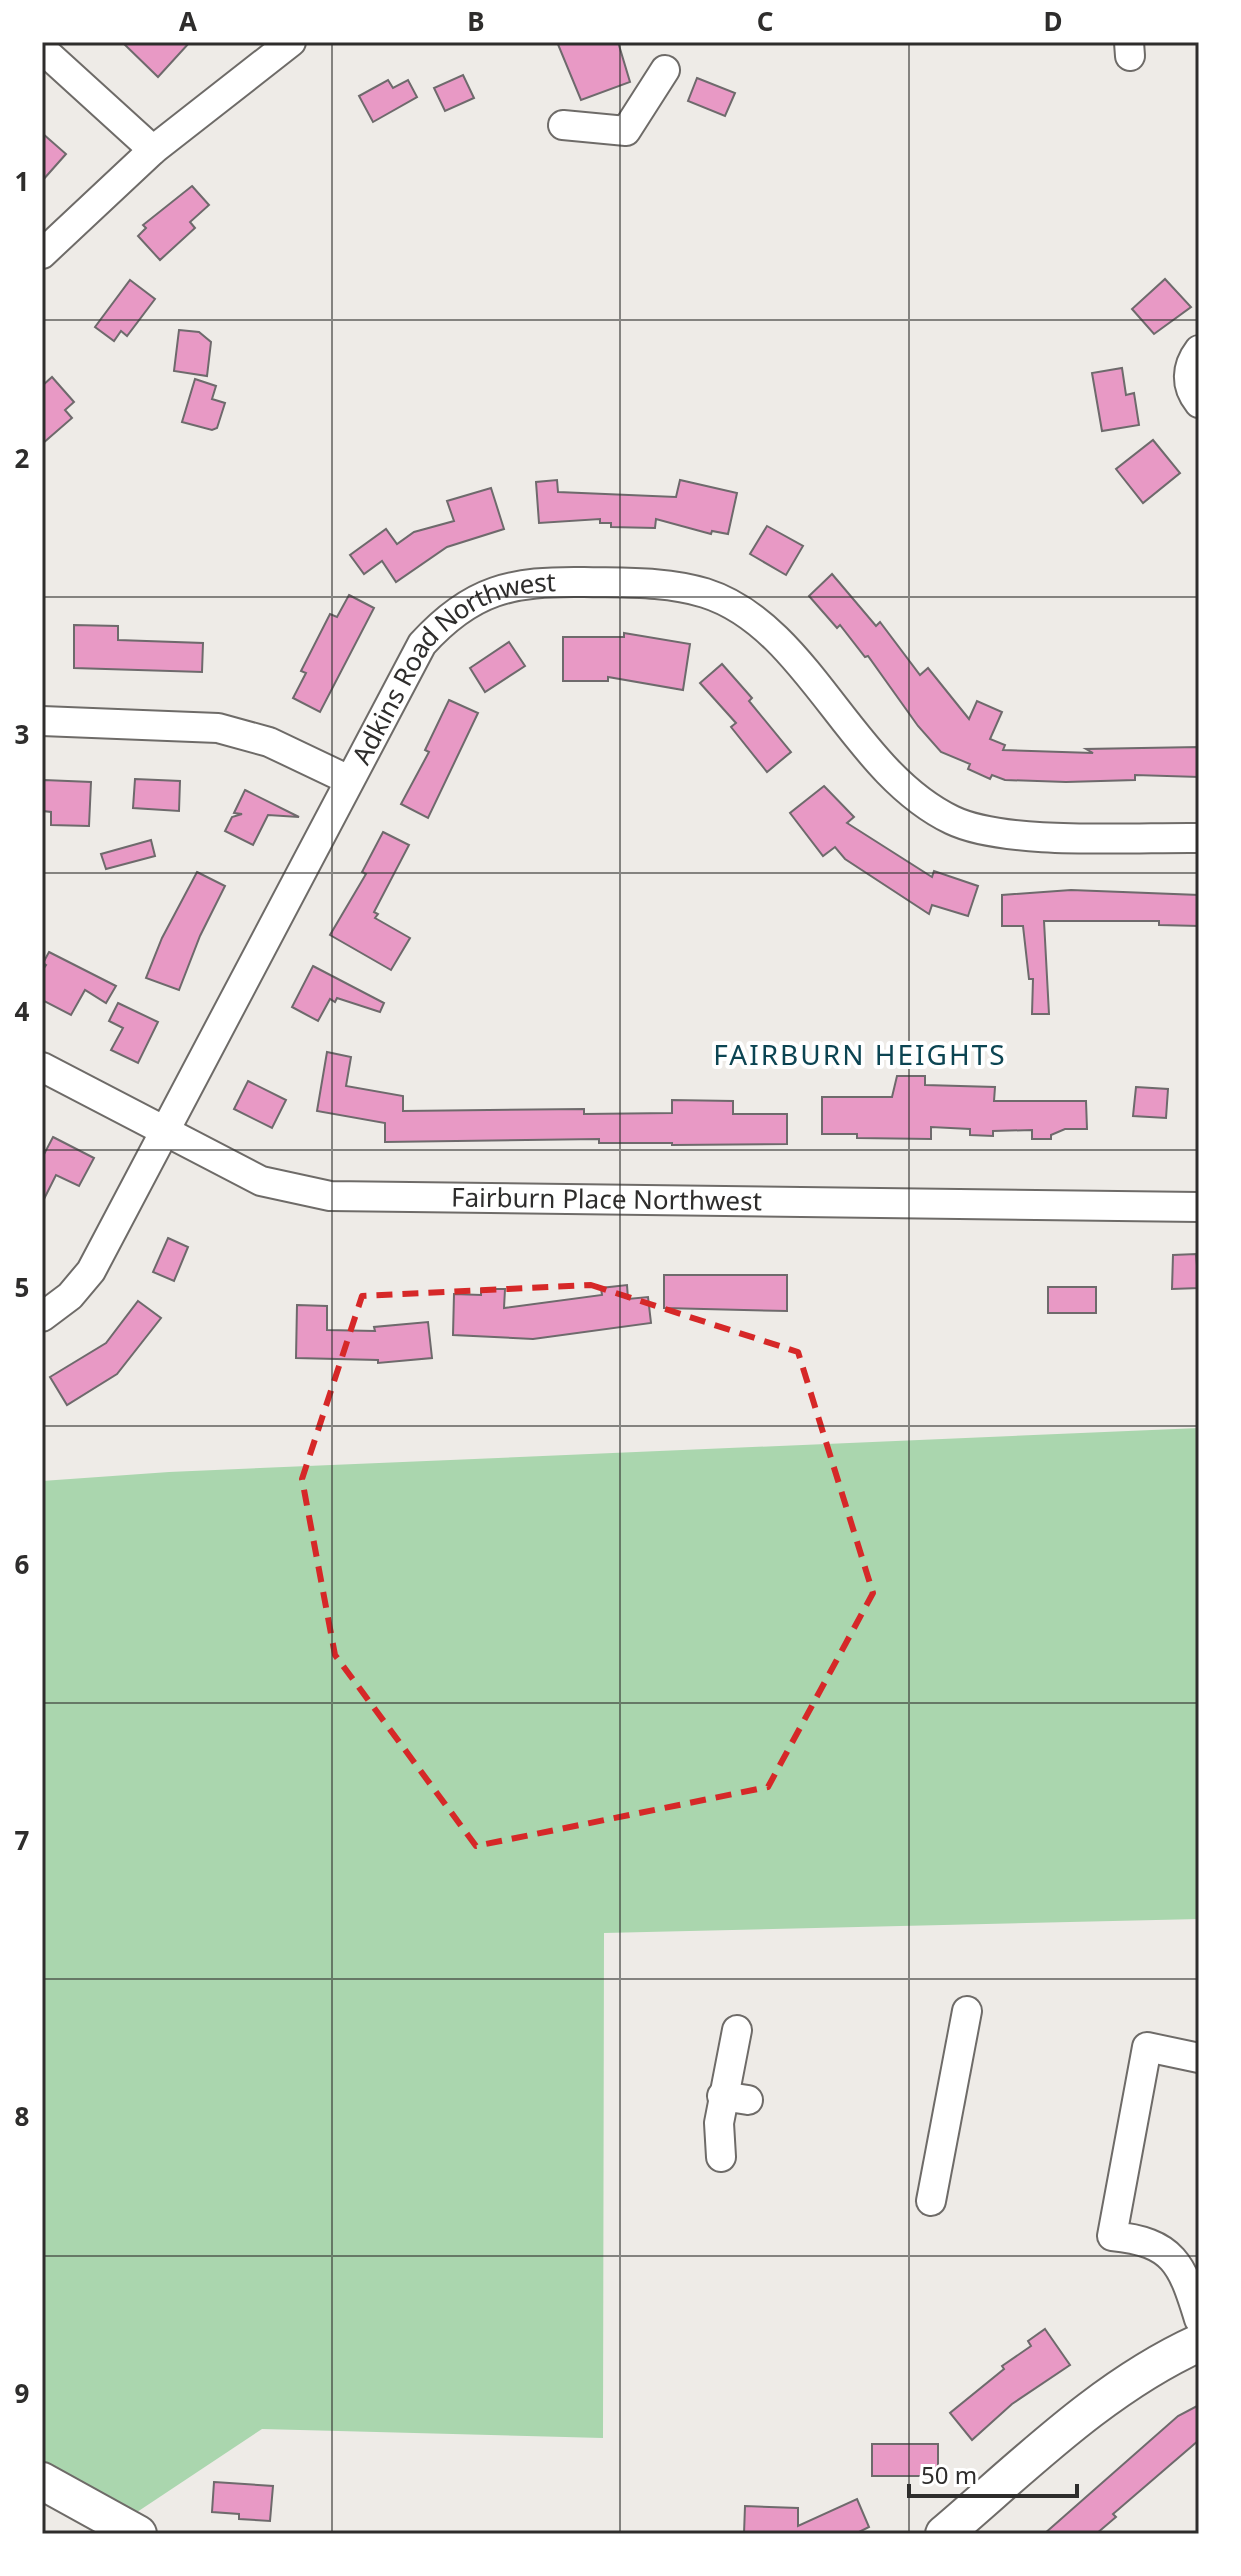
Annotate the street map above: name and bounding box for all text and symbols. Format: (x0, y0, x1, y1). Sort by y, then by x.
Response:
text: A (179, 3, 197, 39)
text: B (467, 3, 485, 39)
text: C (757, 3, 773, 39)
text: D (1043, 3, 1063, 39)
text: 1 (15, 163, 29, 199)
text: 2 (15, 440, 30, 476)
street label: Adkins Road Northwest (343, 563, 557, 770)
text: 3 (15, 716, 29, 752)
text: 4 (15, 993, 30, 1029)
district label: FAIRBURN HEIGHTS (713, 1035, 1007, 1073)
street label: Fairburn Place Northwest (451, 1179, 762, 1218)
text: 5 (15, 1269, 29, 1305)
text: 6 (15, 1546, 30, 1582)
text: 7 (15, 1822, 30, 1858)
text: 8 (15, 2098, 29, 2134)
text: 9 (15, 2375, 29, 2411)
scale bar (909, 2448, 1077, 2498)
text: 50 m (921, 2458, 977, 2491)

